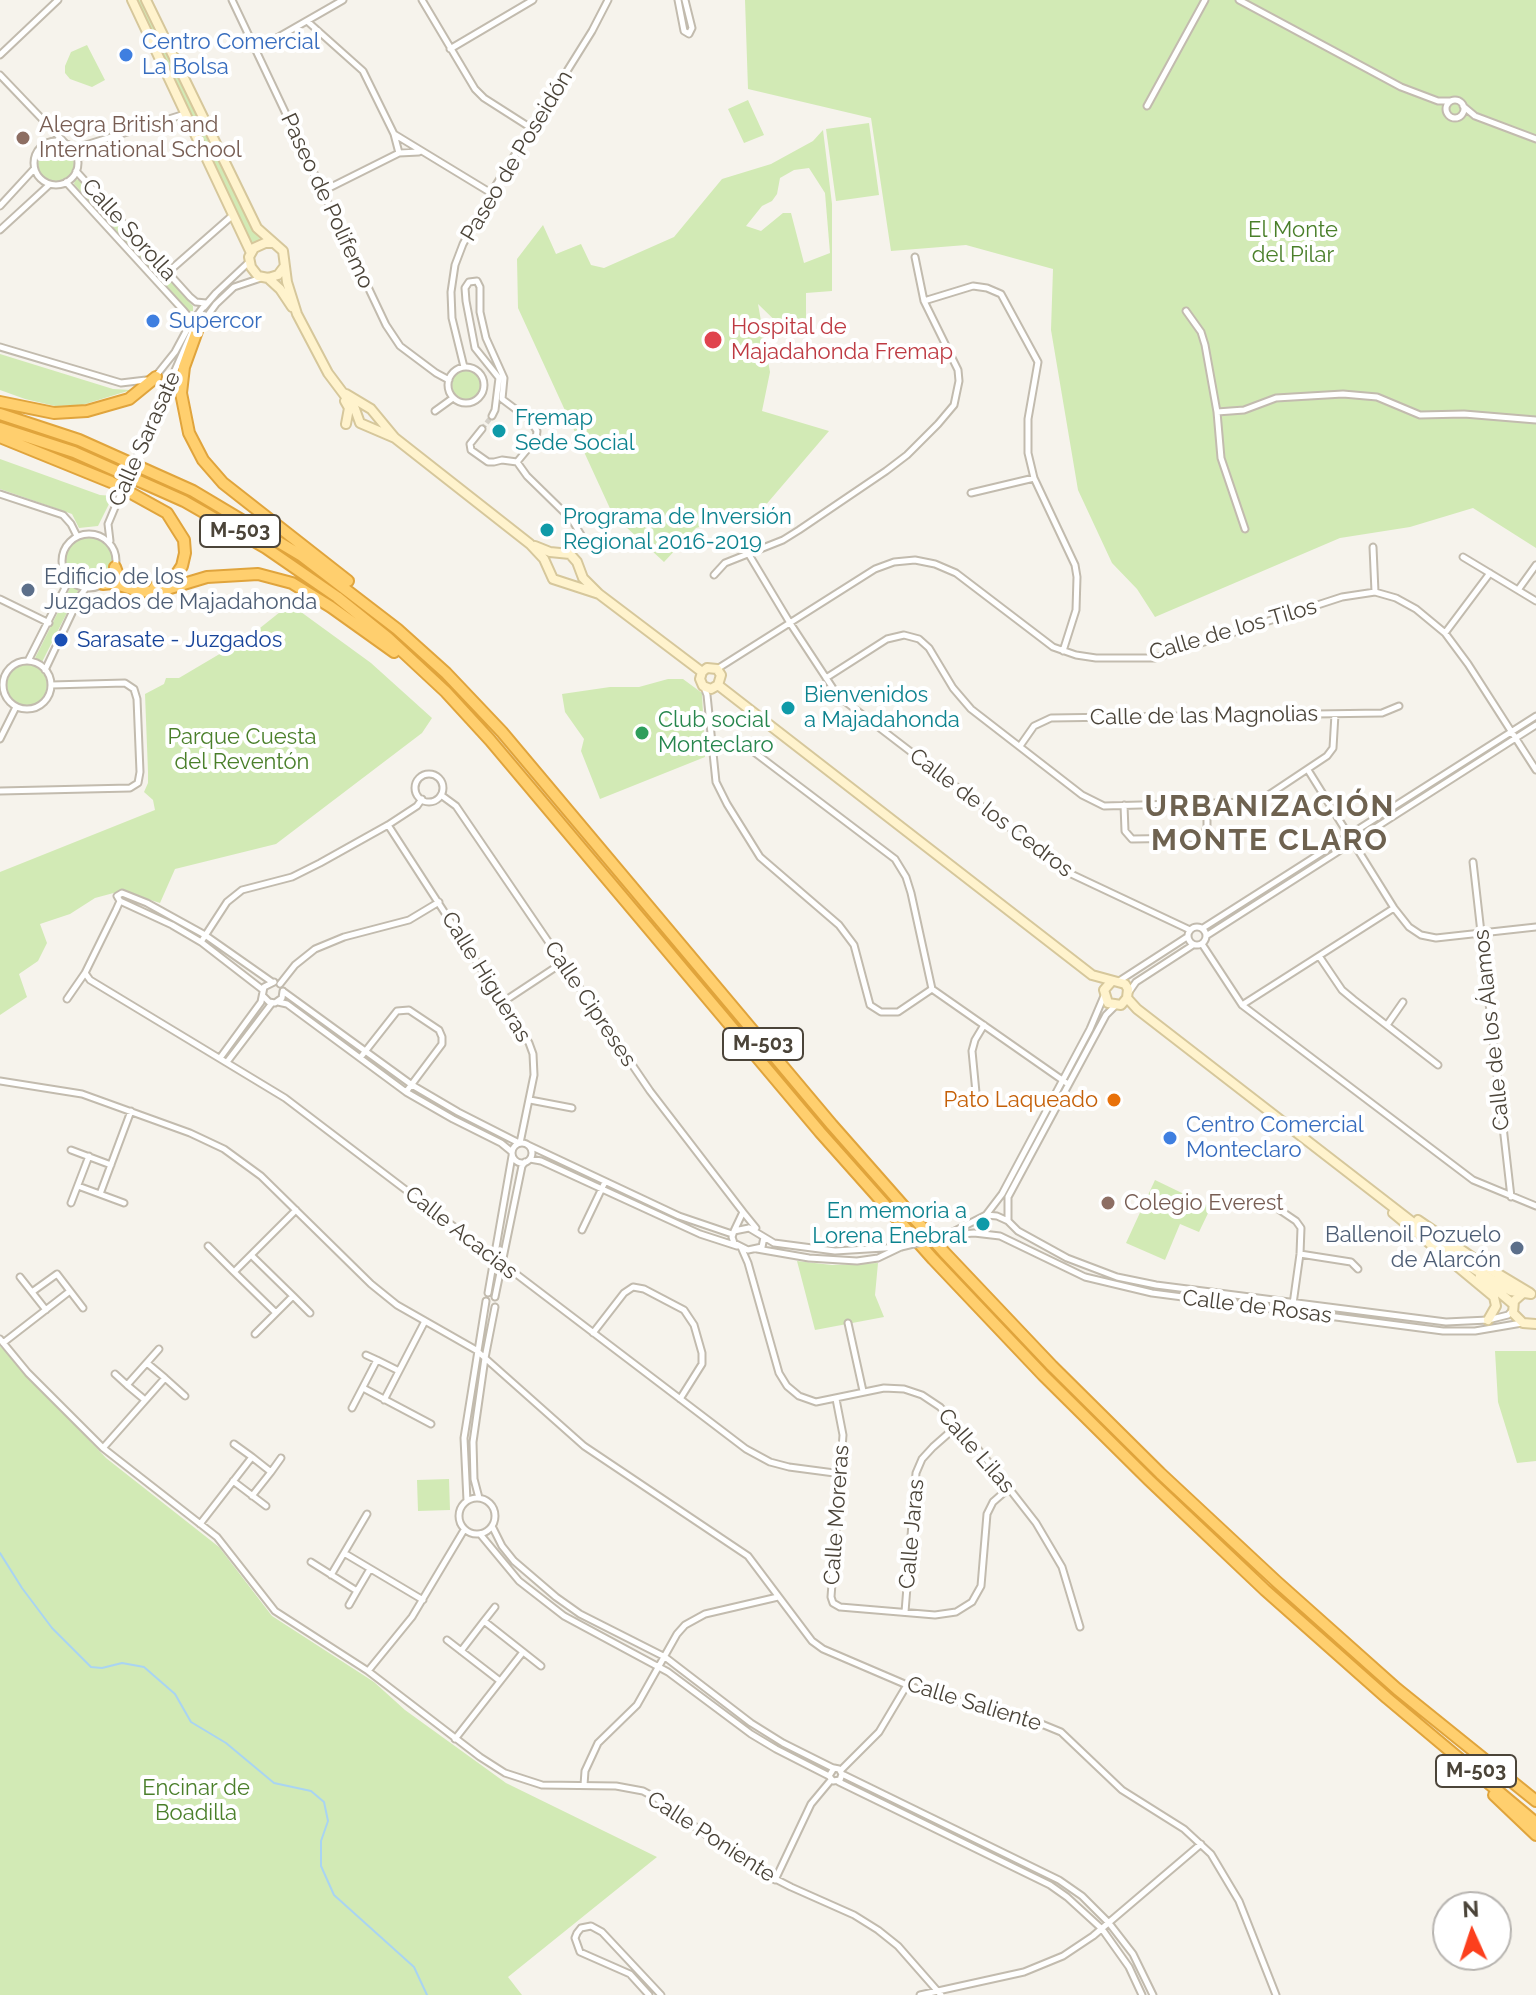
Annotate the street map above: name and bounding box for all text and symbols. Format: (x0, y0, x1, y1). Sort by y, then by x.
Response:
place label: Centro Comercial La Bolsa (142, 29, 320, 80)
marker: Centro Comercial La Bolsa (117, 46, 135, 64)
street label: Paseo de Poseidón (456, 66, 578, 246)
street label: Paseo de Polifemo (275, 109, 379, 293)
place label: Alegra British and International School (39, 112, 242, 164)
marker: Alegra British and International School (14, 129, 32, 147)
street label: Calle Sorolla (76, 173, 182, 287)
park label: El Monte del Pilar (1248, 217, 1338, 268)
place label: Supercor (169, 308, 262, 334)
marker: Supercor (144, 312, 162, 330)
place label: Hospital de Majadahonda Fremap (731, 314, 953, 366)
marker: Hospital de Majadahonda Fremap (702, 329, 724, 351)
street label: Calle Sarasate (103, 367, 187, 511)
place label: Fremap Sede Social (515, 405, 635, 456)
marker: Fremap Sede Social (490, 422, 508, 440)
place label: Programa de Inversión Regional 2016-2019 (563, 504, 792, 556)
road number: M-503 (200, 515, 280, 547)
marker: Programa de Inversión Regional 2016-2019 (538, 521, 556, 539)
place label: Edificio de los Juzgados de Majadahonda (44, 564, 317, 616)
marker: Edificio de los Juzgados de Majadahonda (19, 581, 37, 599)
street label: Calle de los Tilos (1146, 593, 1320, 667)
place label: Sarasate - Juzgados (77, 627, 282, 653)
marker: Sarasate - Juzgados (52, 631, 70, 649)
place label: Bienvenidos a Majadahonda (804, 682, 960, 734)
marker: Bienvenidos a Majadahonda (779, 699, 797, 717)
street label: Calle de las Magnolias (1090, 701, 1318, 731)
place label: Club social Monteclaro (658, 707, 774, 758)
park label: Parque Cuesta del Reventón (167, 724, 317, 776)
marker: Club social Monteclaro (633, 724, 651, 742)
street label: Calle de los Cedros (904, 743, 1078, 883)
district label: URBANIZACIÓN MONTE CLARO (1145, 789, 1395, 860)
street label: Calle Higueras (435, 907, 537, 1047)
street label: Calle de los Álamos (1468, 928, 1516, 1132)
street label: Calle Cipreses (538, 936, 642, 1072)
road number: M-503 (723, 1028, 803, 1060)
place label: Pato Laqueado (944, 1087, 1098, 1113)
marker: Pato Laqueado (1105, 1091, 1123, 1109)
place label: Centro Comercial Monteclaro (1186, 1112, 1364, 1164)
marker: Centro Comercial Monteclaro (1161, 1129, 1179, 1147)
street label: Calle Acacias (399, 1181, 523, 1285)
place label: Colegio Everest (1124, 1190, 1284, 1216)
marker: Colegio Everest (1099, 1194, 1117, 1212)
place label: En memoria a Lorena Enebral (812, 1198, 967, 1250)
marker: En memoria a Lorena Enebral (974, 1215, 992, 1233)
place label: Ballenoil Pozuelo de Alarcón (1325, 1222, 1501, 1274)
marker: Ballenoil Pozuelo de Alarcón (1508, 1239, 1526, 1257)
street label: Calle de Rosas (1181, 1285, 1333, 1329)
street label: Calle Lilas (932, 1403, 1020, 1499)
street label: Calle Moreras (819, 1444, 855, 1586)
street label: Calle Jaras (894, 1478, 930, 1590)
street label: Calle Saliente (903, 1671, 1045, 1737)
road number: M-503 (1436, 1755, 1516, 1787)
park label: Encinar de Boadilla (142, 1775, 250, 1826)
street label: Calle Poniente (642, 1786, 780, 1888)
north arrow (1432, 1891, 1512, 1971)
text: N (1462, 1896, 1480, 1922)

